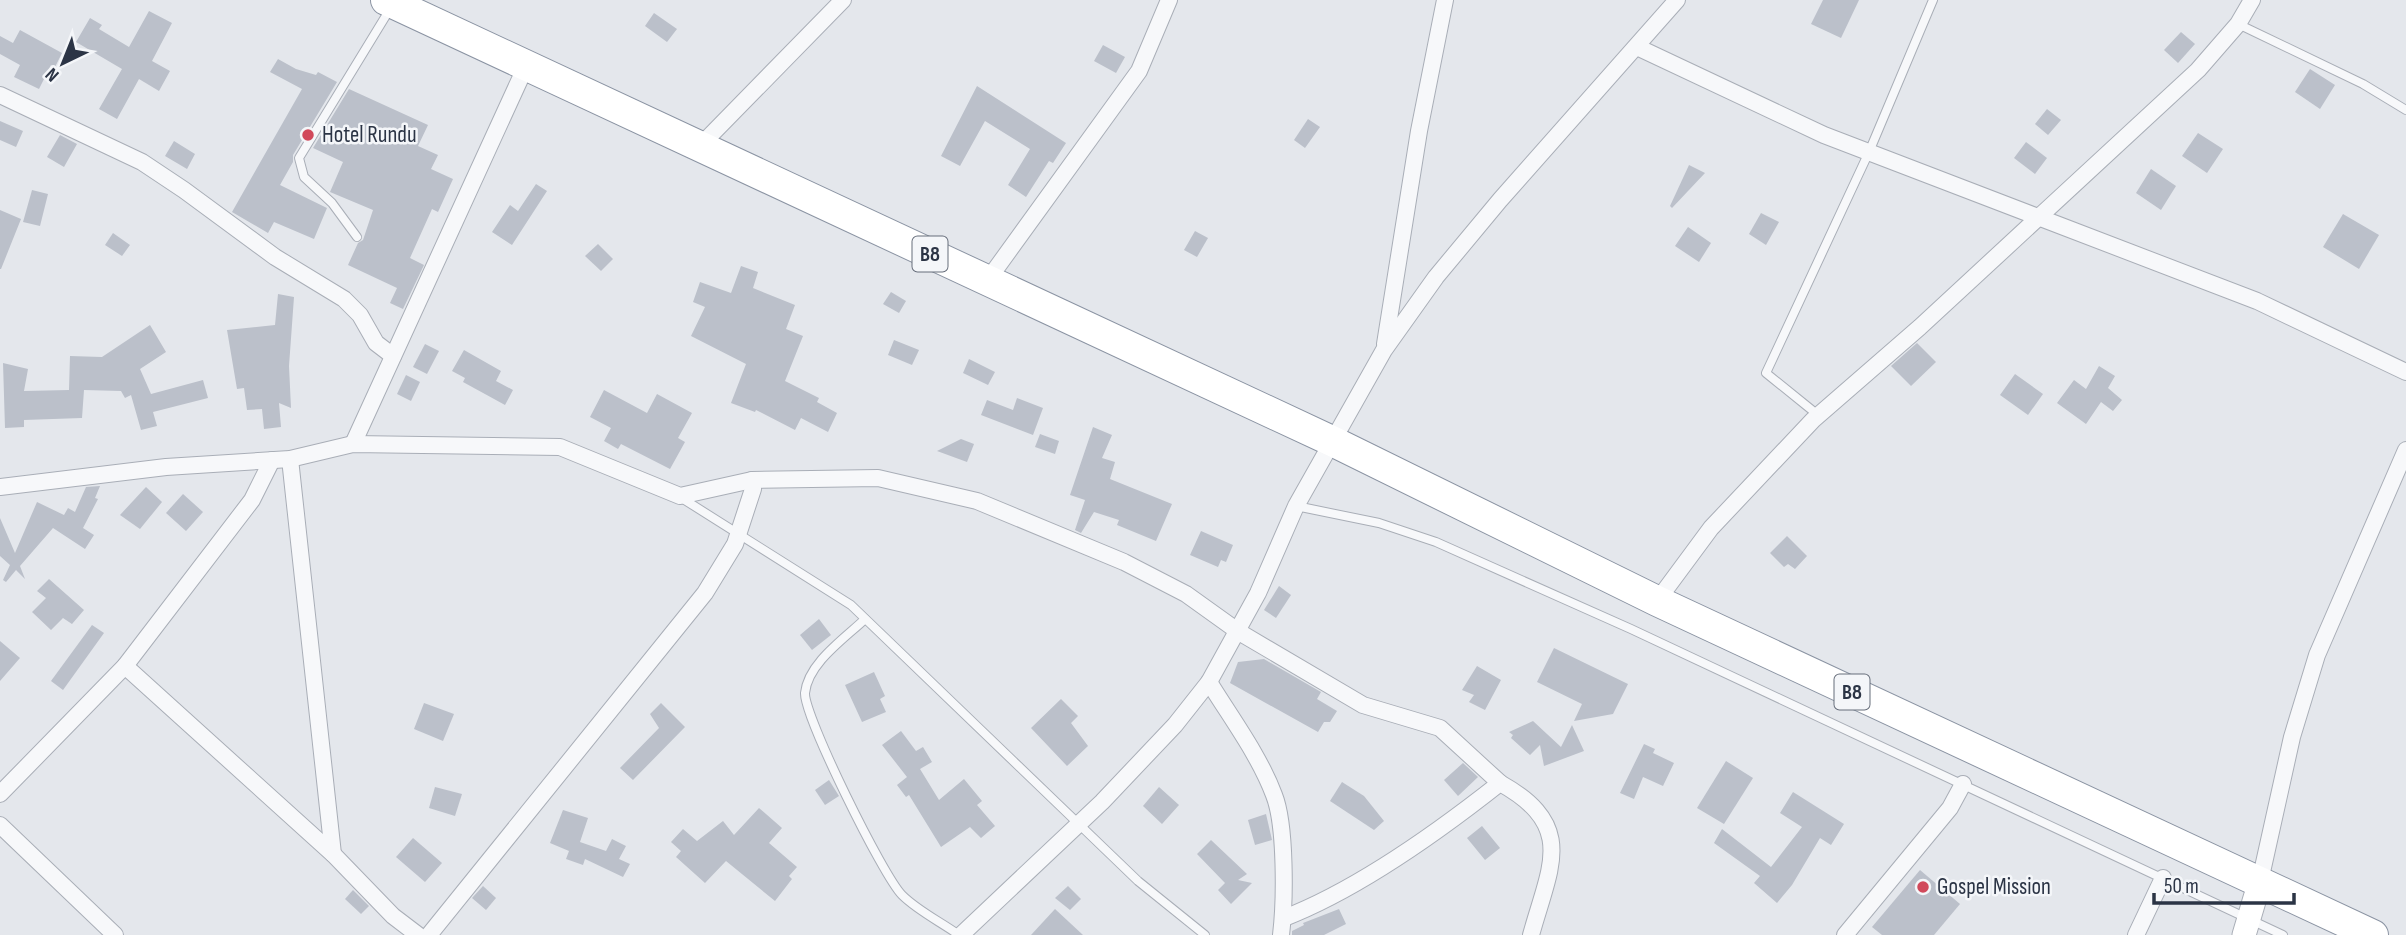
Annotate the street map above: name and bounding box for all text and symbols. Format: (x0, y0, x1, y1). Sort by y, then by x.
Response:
north arrow (28, 28, 98, 98)
text: N (41, 62, 64, 86)
place label: Hotel Rundu (322, 121, 417, 149)
marker: Hotel Rundu (300, 127, 316, 143)
road number: B8 (912, 236, 948, 272)
road number: B8 (1834, 674, 1870, 710)
scale bar (2154, 862, 2294, 906)
place label: Gospel Mission (1937, 873, 2051, 901)
text: 50 m (2164, 874, 2199, 899)
marker: Gospel Mission (1915, 879, 1931, 895)

